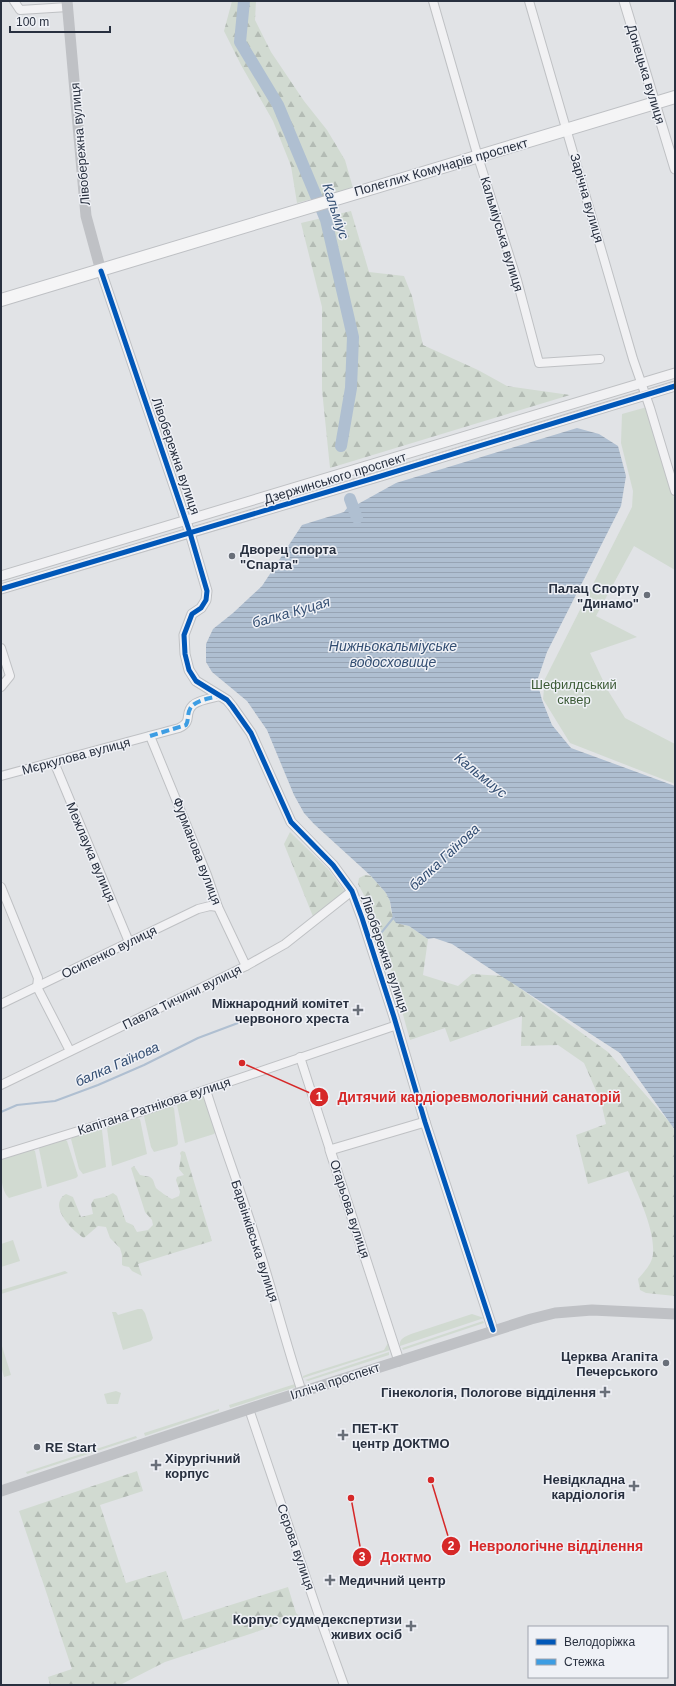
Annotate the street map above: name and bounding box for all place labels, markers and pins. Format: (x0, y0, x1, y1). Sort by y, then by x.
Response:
place label: Дворец спорта "Спарта" (240, 542, 337, 572)
marker: Дворец спорта "Спарта" (227, 551, 237, 561)
place label: Палац Спорту "Динамо" (548, 581, 640, 611)
marker: Палац Спорту "Динамо" (642, 590, 652, 600)
place label: Міжнародний комітет червоного хреста (212, 996, 350, 1026)
marker: Міжнародний комітет червоного хреста (352, 1004, 364, 1016)
callout: Дитячий кардіоревмологічний санаторій (309, 1084, 629, 1110)
place label: Церква Агапіта Печерського (561, 1349, 659, 1379)
marker: Церква Агапіта Печерського (661, 1358, 671, 1368)
place label: Гінекологія, Пологове відділення (381, 1385, 596, 1400)
marker: Гінекологія, Пологове відділення (599, 1386, 611, 1398)
place label: ПЕТ-КТ центр ДОКТМО (352, 1421, 450, 1451)
marker: ПЕТ-КТ центр ДОКТМО (337, 1429, 349, 1441)
place label: RE Start (45, 1440, 97, 1455)
marker: RE Start (32, 1442, 42, 1452)
place label: Хірургічний корпус (165, 1451, 240, 1481)
marker: Хірургічний корпус (150, 1459, 162, 1471)
place label: Невідкладна кардіологія (543, 1472, 626, 1502)
marker: Невідкладна кардіологія (628, 1480, 640, 1492)
callout: Неврологічне відділення (441, 1533, 651, 1559)
callout: Доктмо (352, 1544, 440, 1570)
place label: Медичний центр (339, 1573, 446, 1588)
marker: Медичний центр (324, 1574, 336, 1586)
place label: Корпус судмедекспертизи живих осіб (233, 1612, 402, 1642)
marker: Корпус судмедекспертизи живих осіб (405, 1620, 417, 1632)

